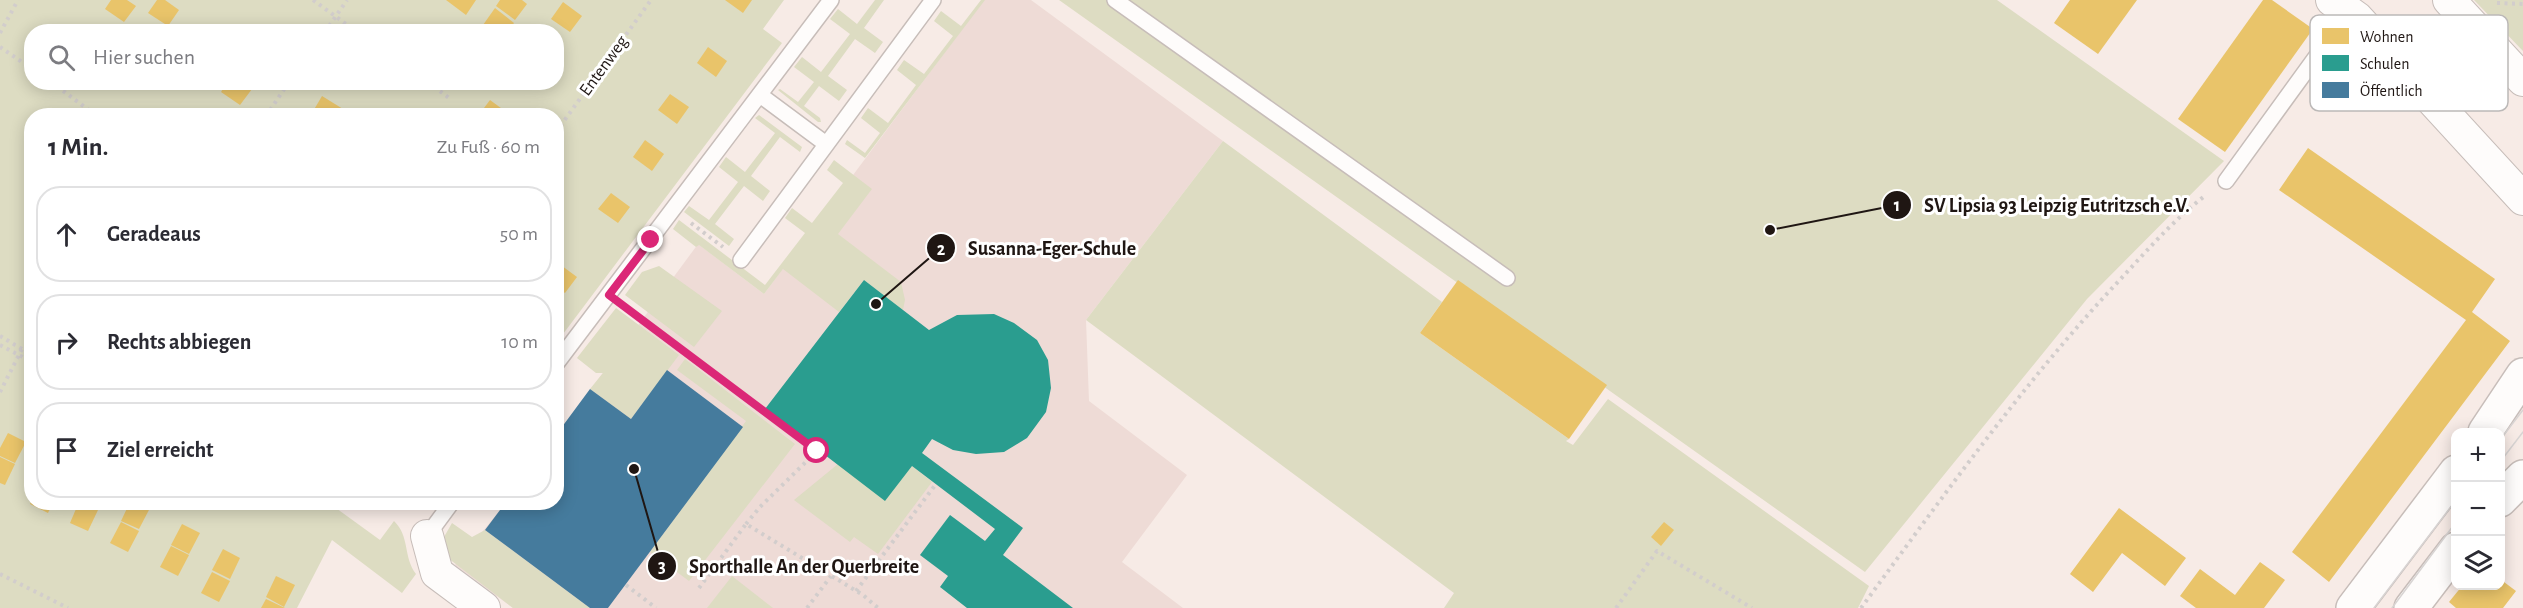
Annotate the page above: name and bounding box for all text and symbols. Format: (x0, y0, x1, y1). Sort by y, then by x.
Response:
legend (2310, 15, 2508, 111)
search box (24, 24, 564, 90)
text: Wohnen (2360, 29, 2414, 45)
street label: Entenweg (576, 33, 632, 99)
icon: search (45, 41, 78, 74)
text: Hier suchen (93, 46, 195, 68)
text: Schulen (2360, 56, 2409, 72)
text: Öffentlich (2360, 81, 2423, 99)
text: 1 Min. (48, 134, 109, 160)
text: Zu Fuß · 60 m (437, 137, 540, 157)
callout: SV Lipsia 93 Leipzig Eutritzsch e.V. (1882, 186, 2201, 224)
text: SV Lipsia 93 Leipzig Eutritzsch e.V. (1924, 196, 2190, 216)
text: 1 (1894, 197, 1900, 215)
icon: ahead (50, 218, 83, 251)
text: Geradeaus (107, 223, 201, 245)
text: 50 m (500, 224, 538, 244)
route end (637, 226, 663, 252)
callout: Susanna-Eger-Schule (926, 229, 1149, 267)
text: Susanna-Eger-Schule (968, 239, 1136, 259)
text: 2 (937, 241, 946, 259)
icon: right (50, 326, 83, 359)
text: Rechts abbiegen (107, 331, 251, 353)
text: 10 m (501, 332, 538, 352)
map controls (2451, 428, 2505, 590)
button: + (2451, 428, 2505, 482)
icon: arrive (50, 434, 83, 467)
route start (803, 437, 829, 463)
text: Ziel erreicht (107, 439, 214, 461)
button: − (2451, 482, 2505, 536)
button: layers (2451, 536, 2505, 590)
callout: Sporthalle An der Querbreite (647, 547, 931, 585)
text: Sporthalle An der Querbreite (689, 557, 919, 578)
text: 3 (658, 558, 666, 576)

